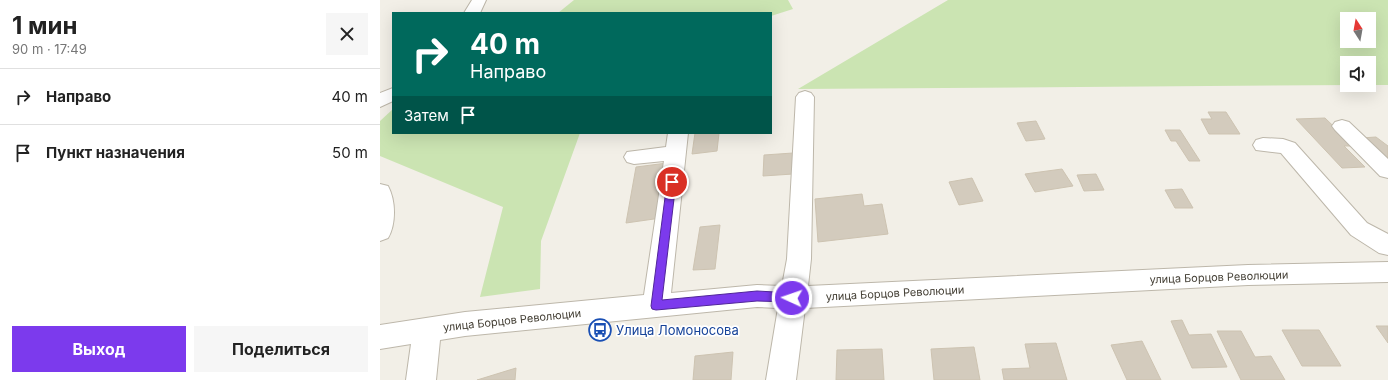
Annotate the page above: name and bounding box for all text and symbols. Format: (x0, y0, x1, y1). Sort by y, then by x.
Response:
text: 1 мин (12, 11, 77, 40)
north arrow (1340, 12, 1376, 48)
map controls (1340, 12, 1376, 92)
button: close (326, 13, 368, 55)
text: 40 m (470, 27, 540, 61)
icon: right (404, 28, 456, 80)
text: 90 m · 17:49 (12, 41, 87, 57)
button: sound (1340, 56, 1376, 92)
text: Направо (470, 61, 546, 82)
icon: right (12, 86, 34, 108)
text: Направо (46, 87, 111, 106)
text: 40 m (331, 87, 368, 106)
icon: arrive (457, 104, 479, 126)
text: Затем (404, 106, 449, 125)
icon: arrive (12, 142, 34, 164)
text: Пункт назначения (46, 143, 185, 162)
text: 50 m (332, 143, 368, 162)
pin (655, 165, 689, 199)
icon: arrive (661, 171, 683, 193)
street label: улица Борцов Революции (1149, 268, 1289, 286)
position arrow (771, 277, 813, 319)
street label: улица Борцов Революции (825, 282, 965, 304)
street label: улица Борцов Революции (442, 306, 582, 334)
bus stop icon: Улица Ломоносова (587, 317, 613, 343)
place label: Улица Ломоносова (616, 322, 739, 338)
button: Выход (12, 326, 186, 372)
button: Поделиться (194, 326, 368, 372)

